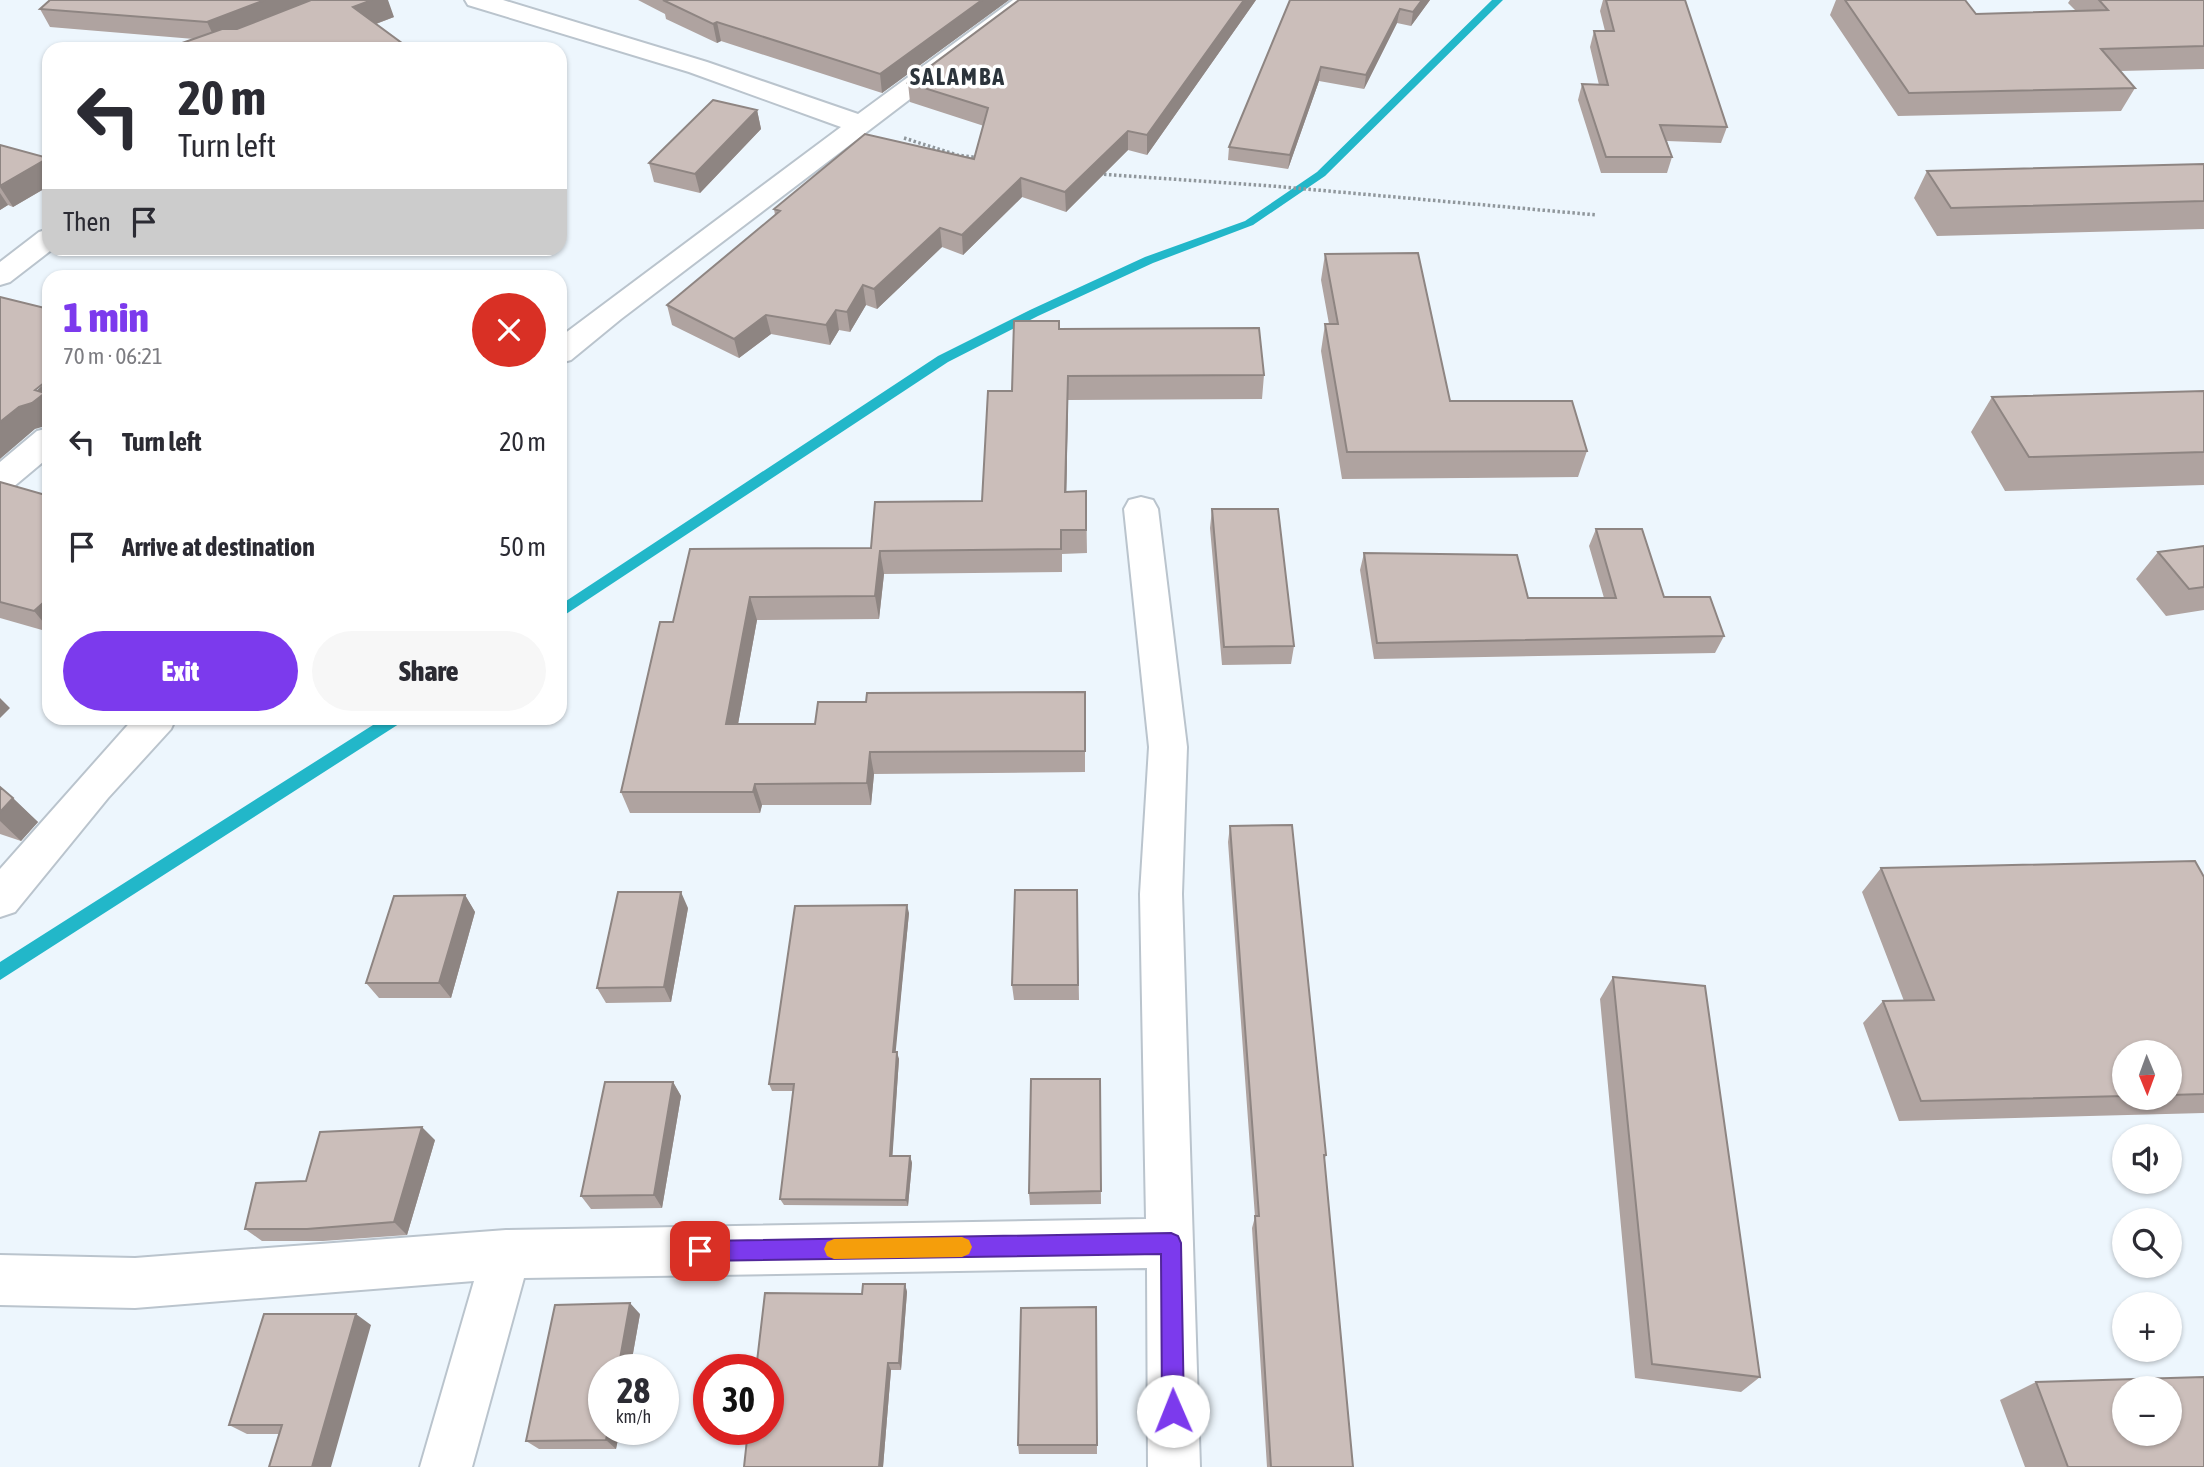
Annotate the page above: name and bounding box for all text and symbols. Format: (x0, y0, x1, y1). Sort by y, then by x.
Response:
district label: SALAMBA (910, 63, 1006, 90)
text: 20 m (178, 69, 266, 125)
icon: left (63, 70, 154, 161)
text: Turn left (178, 127, 276, 164)
icon: arrive (125, 203, 163, 241)
text: Then (63, 207, 111, 237)
text: 1 min (63, 293, 149, 341)
button: close (472, 293, 546, 367)
text: 70 m · 06:21 (63, 343, 163, 369)
icon: left (63, 423, 101, 461)
text: Turn left (122, 427, 202, 457)
text: 20 m (499, 427, 546, 457)
icon: arrive (63, 528, 101, 566)
text: Arrive at destination (122, 532, 315, 562)
text: 50 m (499, 532, 546, 562)
button: Exit (63, 631, 298, 711)
button: Share (312, 631, 546, 711)
north arrow (2112, 1040, 2182, 1110)
map controls (2112, 1040, 2182, 1446)
button: sound (2112, 1124, 2182, 1194)
button: search (2112, 1208, 2182, 1278)
pin (670, 1221, 730, 1281)
icon: arrive (681, 1232, 719, 1270)
button: + (2112, 1292, 2182, 1362)
speed limit sign: 30 (693, 1354, 784, 1445)
text: 28 (617, 1370, 650, 1410)
position arrow (1136, 1374, 1210, 1448)
button: − (2112, 1376, 2182, 1446)
text: km/h (616, 1406, 651, 1427)

